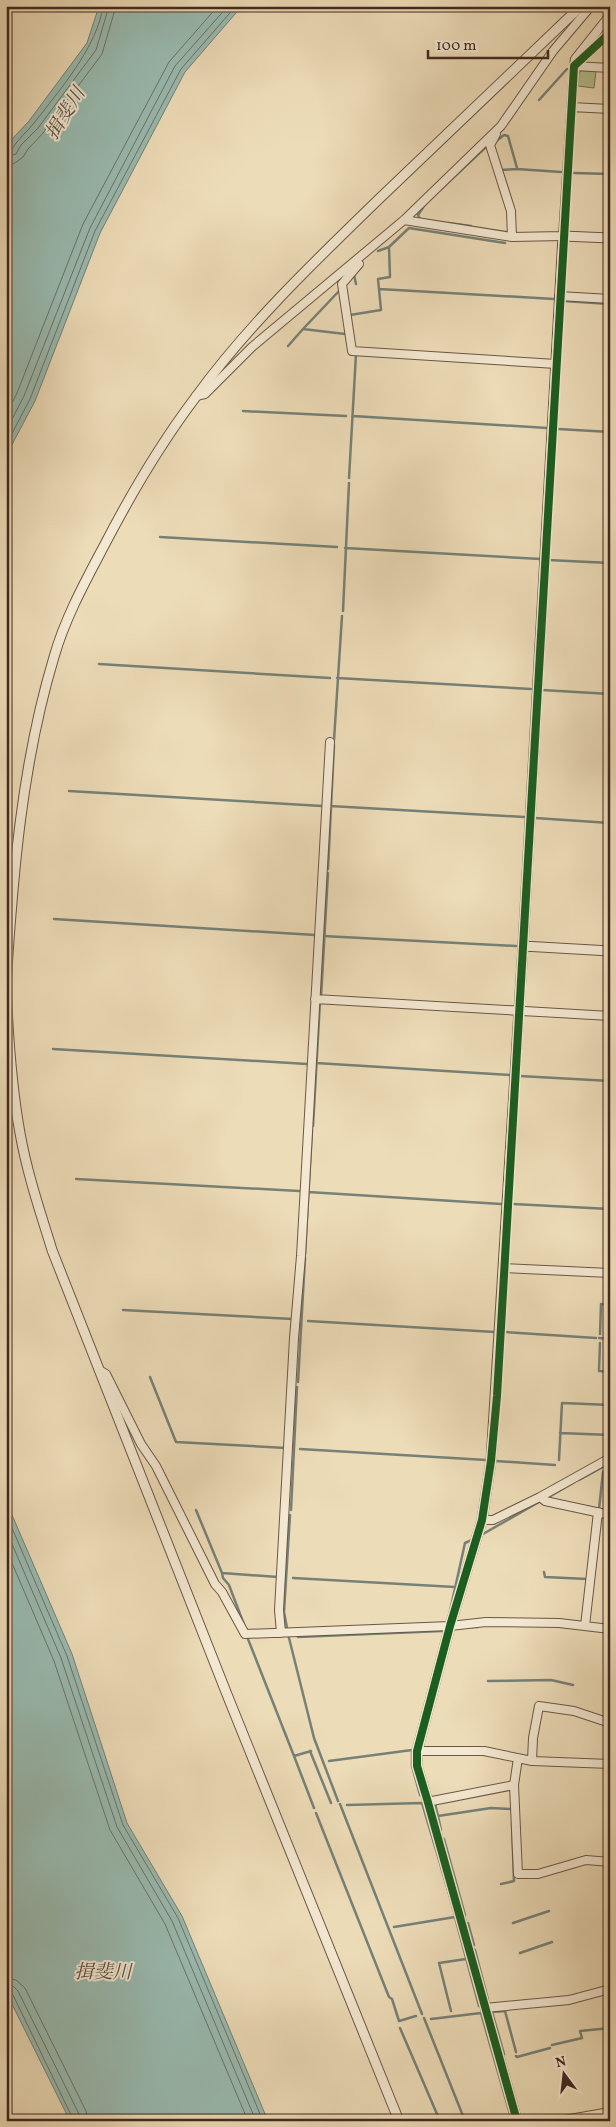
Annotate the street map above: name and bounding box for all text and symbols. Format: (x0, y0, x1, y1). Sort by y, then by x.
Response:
scale bar (428, 28, 548, 60)
text: 100 m (436, 36, 476, 57)
water label: 揖斐川 (40, 81, 93, 145)
water label: 揖斐川 (74, 1960, 133, 1986)
north arrow (538, 2050, 588, 2100)
text: N (554, 2052, 568, 2073)

